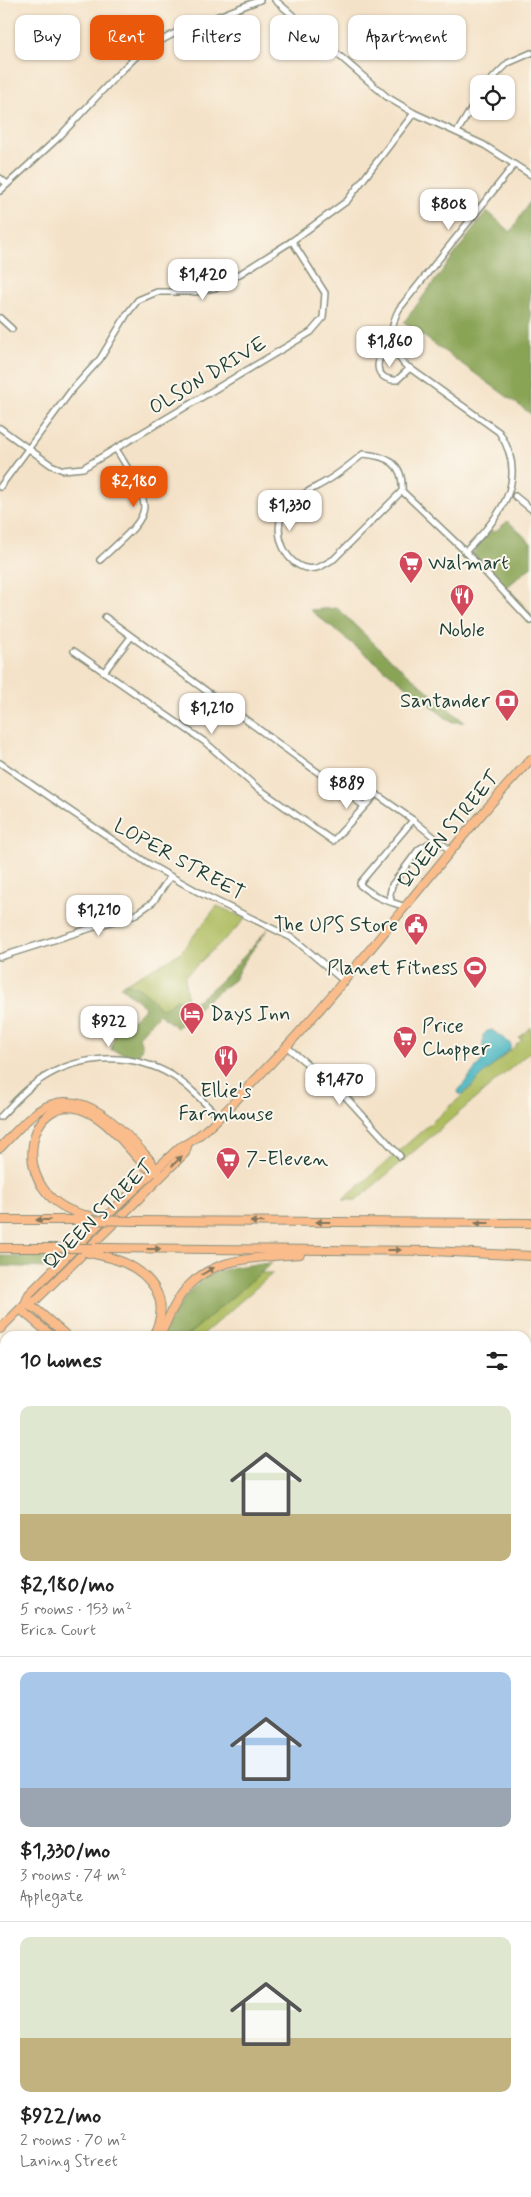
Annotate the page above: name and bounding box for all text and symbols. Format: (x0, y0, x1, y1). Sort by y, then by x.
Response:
chip: Buy (15, 15, 80, 60)
chip: Rent (90, 15, 164, 60)
chip: Filters (174, 15, 260, 60)
chip: New (270, 15, 338, 60)
chip: Apartment (348, 15, 466, 60)
map controls (470, 75, 515, 120)
button: locate (470, 75, 515, 120)
pin: $808 (419, 188, 479, 231)
text: $808 (431, 194, 467, 215)
pin: $1,420 (162, 258, 244, 301)
text: $1,420 (179, 264, 227, 285)
pin: $1,860 (349, 326, 431, 368)
street label: OLSON DRIVE (144, 330, 272, 422)
text: $1,860 (367, 331, 413, 352)
pin: $2,180 (93, 466, 175, 508)
text: $2,180 (111, 471, 157, 492)
pin: $1,330 (249, 490, 331, 532)
text: $1,330 (269, 495, 311, 516)
supermarket icon: Walmart (398, 550, 424, 584)
place label: Walmart (428, 550, 509, 577)
restaurant icon: Noble (449, 583, 475, 617)
place label: Noble (439, 617, 485, 644)
place label: Santander (400, 688, 491, 715)
bank icon: Santander (494, 688, 520, 722)
pin: $1,210 (171, 692, 253, 735)
text: $1,210 (190, 698, 234, 719)
street label: QUEEN STREET (392, 764, 507, 895)
pin: $889 (317, 768, 377, 810)
text: $889 (329, 773, 365, 794)
street label: LOPER STREET (109, 813, 249, 907)
pin: $1,210 (58, 894, 140, 937)
text: $1,210 (77, 900, 121, 921)
place label: The UPS Store (274, 912, 398, 939)
public building icon: The UPS Store (403, 912, 429, 946)
place label: Planet Fitness (327, 955, 458, 982)
sports icon: Planet Fitness (462, 955, 488, 989)
hotel icon: Days Inn (179, 1001, 205, 1035)
place label: Days Inn (210, 1001, 290, 1028)
pin: $922 (79, 1006, 139, 1048)
text: $922 (91, 1011, 127, 1032)
place label: Price Chopper (422, 1013, 490, 1063)
supermarket icon: Price Chopper (392, 1025, 418, 1059)
restaurant icon: Ellie's Farmhouse (213, 1044, 239, 1078)
pin: $1,470 (299, 1064, 381, 1106)
text: $1,470 (316, 1069, 364, 1090)
place label: Ellie's Farmhouse (179, 1078, 273, 1128)
supermarket icon: 7-Eleven (215, 1146, 241, 1180)
place label: 7-Eleven (246, 1146, 329, 1173)
street label: QUEEN STREET (38, 1153, 161, 1276)
one-way arrow (171, 1155, 183, 1167)
one-way arrow (34, 1216, 50, 1224)
one-way arrow (249, 1218, 265, 1226)
one-way arrow (315, 1218, 331, 1226)
one-way arrow (474, 1219, 490, 1227)
one-way arrow (146, 1245, 162, 1253)
one-way arrow (386, 1246, 402, 1254)
one-way arrow (202, 1266, 215, 1275)
text: 10 homes (20, 1347, 102, 1375)
icon: filters (483, 1347, 511, 1375)
icon: home (221, 1439, 311, 1529)
text: $2,180/mo (20, 1571, 114, 1599)
text: 5 rooms · 153 m² (20, 1599, 132, 1620)
text: Erica Court (20, 1620, 96, 1641)
icon: home (221, 1704, 311, 1794)
text: $1,330/mo (20, 1837, 110, 1865)
text: 3 rooms · 74 m² (20, 1865, 127, 1886)
text: Applegate (20, 1886, 84, 1907)
icon: home (221, 1969, 311, 2059)
text: $922/mo (20, 2102, 101, 2130)
text: 2 rooms · 70 m² (20, 2130, 127, 2151)
text: Laning Street (20, 2151, 118, 2172)

